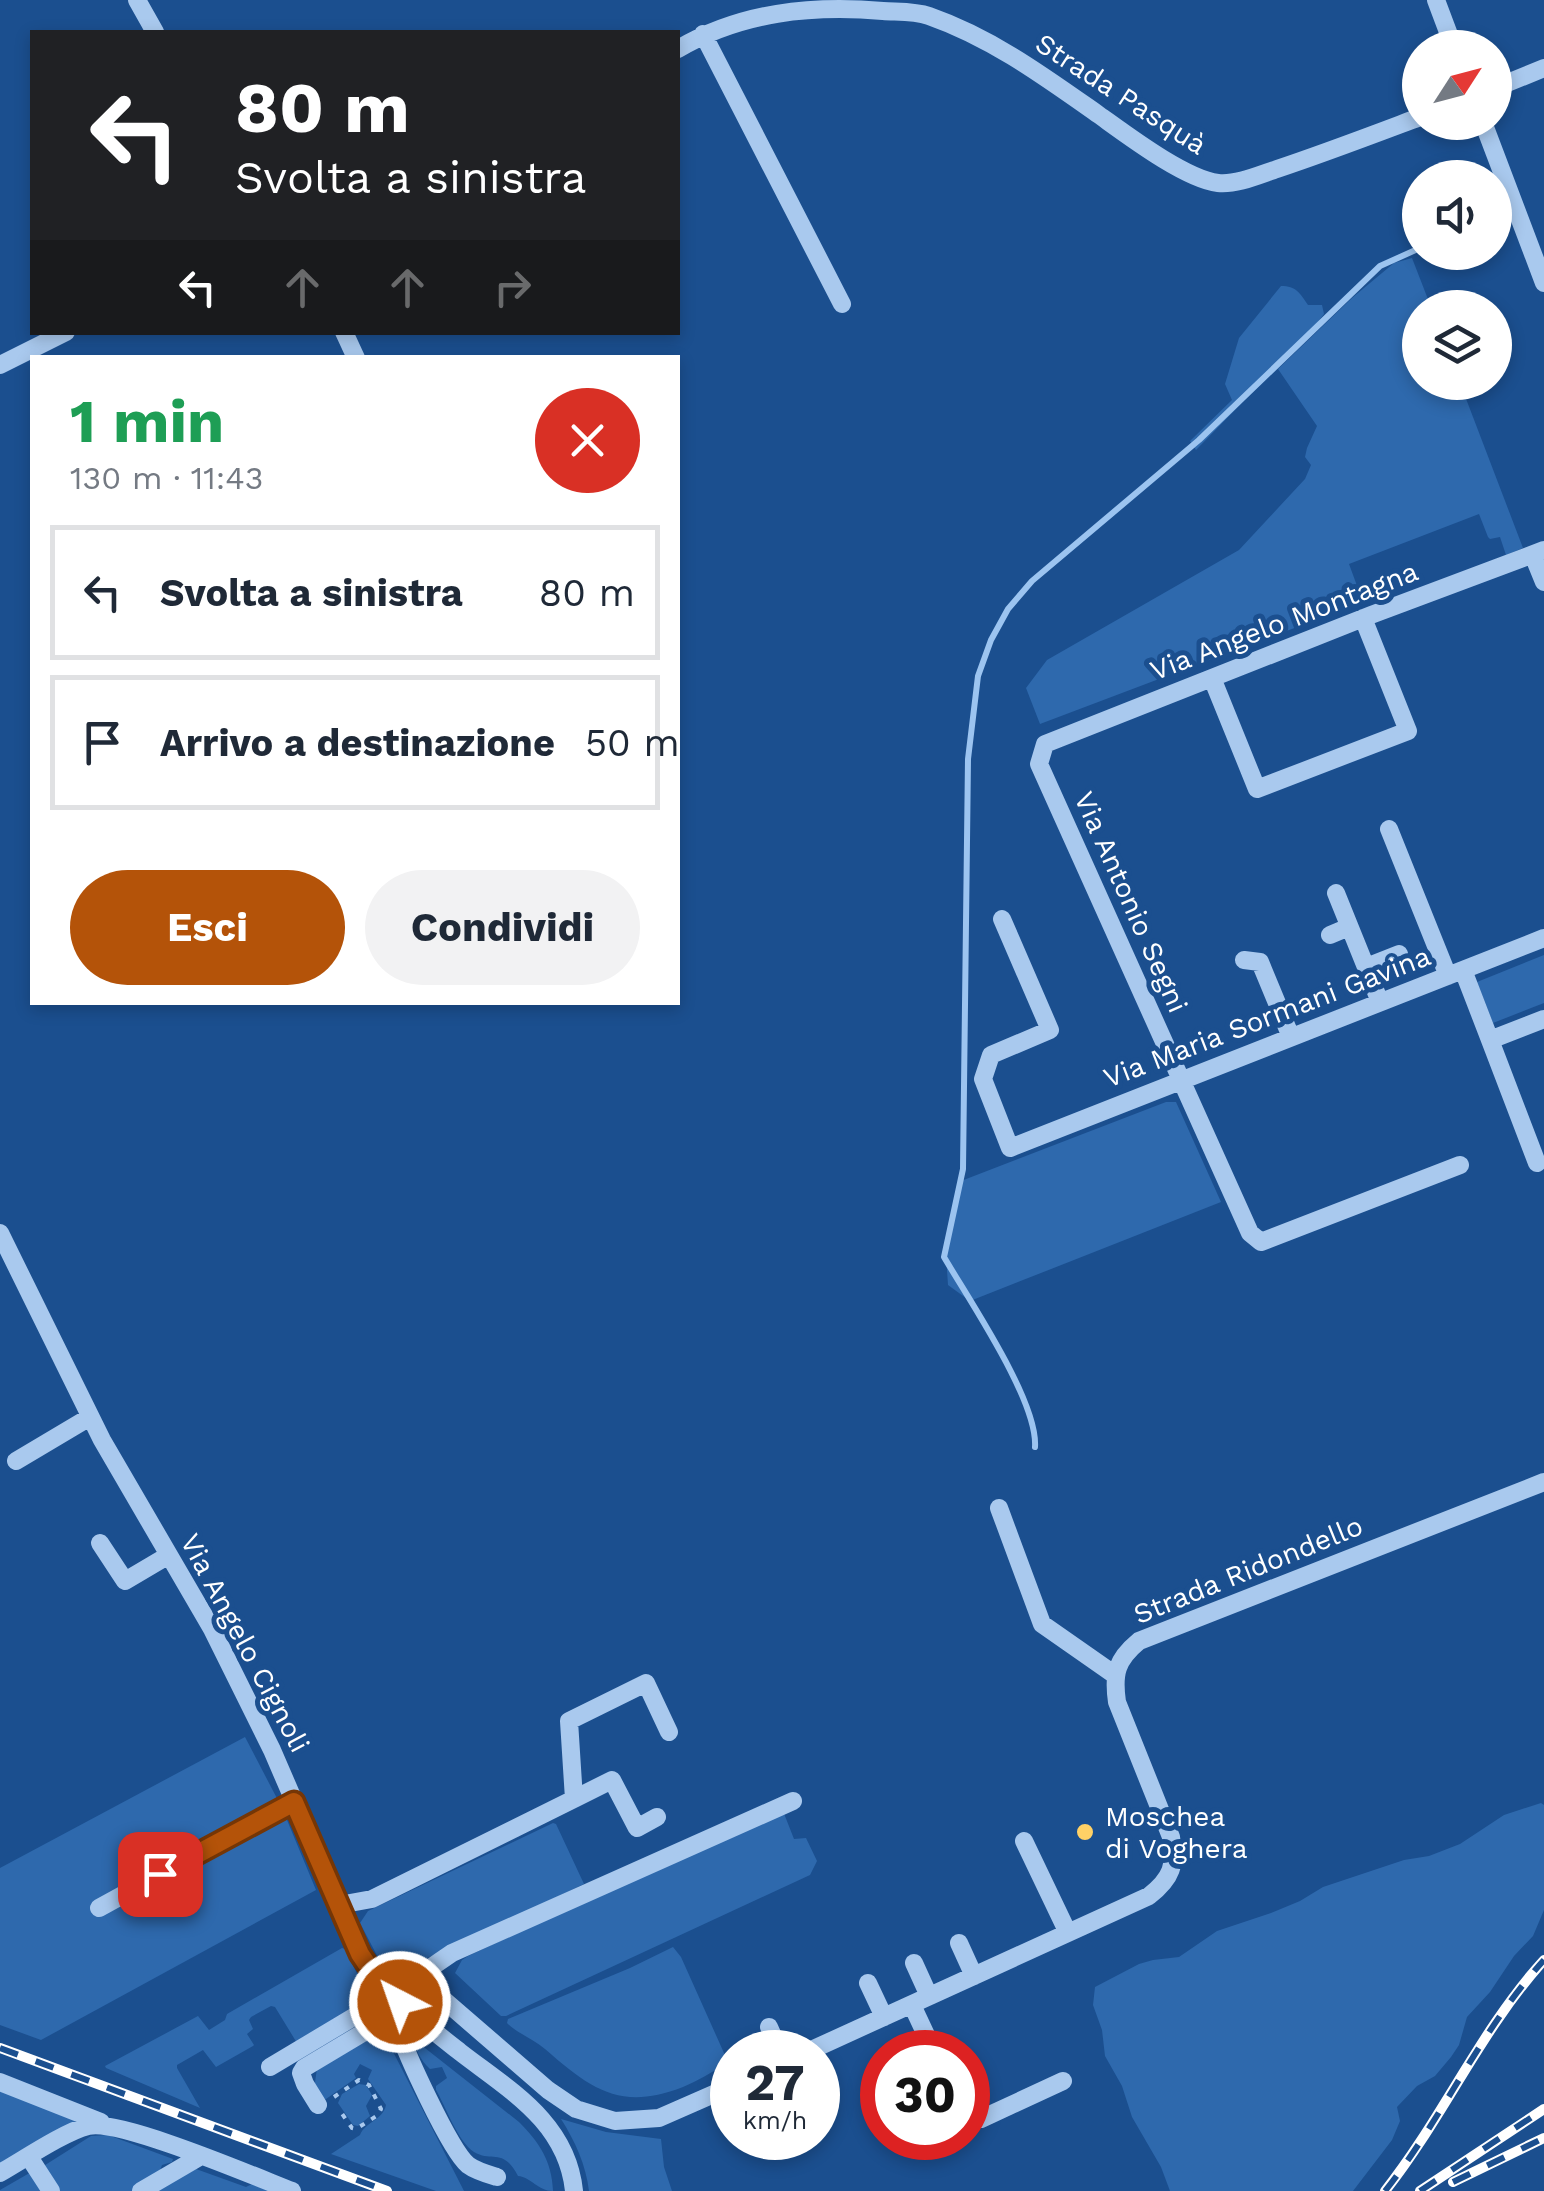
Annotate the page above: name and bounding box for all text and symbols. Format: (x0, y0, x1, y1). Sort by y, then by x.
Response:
street label: Strada Pasquà (1029, 26, 1213, 162)
north arrow (1402, 30, 1512, 140)
map controls (1402, 30, 1512, 400)
text: 80 m (235, 67, 410, 149)
icon: left (70, 70, 200, 200)
text: Svolta a sinistra (235, 151, 587, 204)
button: sound (1402, 160, 1512, 270)
icon: left (170, 260, 225, 315)
icon: ahead (275, 260, 330, 315)
icon: ahead (380, 260, 435, 315)
icon: right (485, 260, 540, 315)
button: layers (1402, 290, 1512, 400)
text: 1 min (70, 386, 224, 457)
button: close (535, 388, 640, 493)
text: 130 m · 11:43 (70, 459, 264, 497)
street label: Via Angelo Montagna (1145, 555, 1423, 687)
icon: left (75, 565, 130, 620)
text: Svolta a sinistra (160, 571, 463, 615)
text: 80 m (539, 571, 635, 615)
icon: arrive (75, 715, 130, 770)
text: Arrivo a destinazione (160, 721, 555, 765)
text: 50 m (585, 721, 680, 765)
street label: Via Antonio Segni (1067, 786, 1195, 1018)
button: Esci (70, 870, 345, 985)
button: Condividi (365, 870, 640, 985)
street label: Via Maria Sormani Gavina (1099, 939, 1435, 1095)
street label: Strada Ridondello (1129, 1509, 1367, 1631)
street label: Via Angelo Cignoli (173, 1528, 317, 1758)
place label: Moschea di Voghera (1105, 1800, 1248, 1865)
marker: Moschea di Voghera (1074, 1821, 1096, 1843)
pin (118, 1832, 203, 1917)
icon: arrive (133, 1847, 188, 1902)
position arrow (348, 1950, 452, 2054)
speed limit sign: 30 (860, 2030, 990, 2160)
text: 27 (745, 2053, 805, 2112)
text: km/h (743, 2106, 807, 2135)

